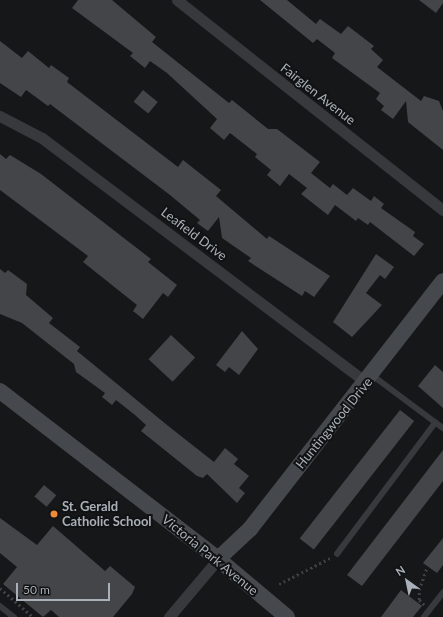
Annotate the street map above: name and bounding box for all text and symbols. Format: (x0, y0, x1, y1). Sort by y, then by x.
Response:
street label: Fairglen Avenue (277, 60, 359, 128)
street label: Leafield Drive (158, 204, 230, 264)
street label: Huntingwood Drive (292, 374, 376, 472)
place label: St. Gerald Catholic School (62, 499, 152, 530)
marker: St. Gerald Catholic School (49, 509, 59, 519)
street label: Victoria Park Avenue (159, 511, 261, 599)
north arrow (387, 561, 427, 601)
text: N (393, 563, 407, 578)
scale bar (18, 575, 112, 601)
text: 50 m (23, 582, 50, 597)

